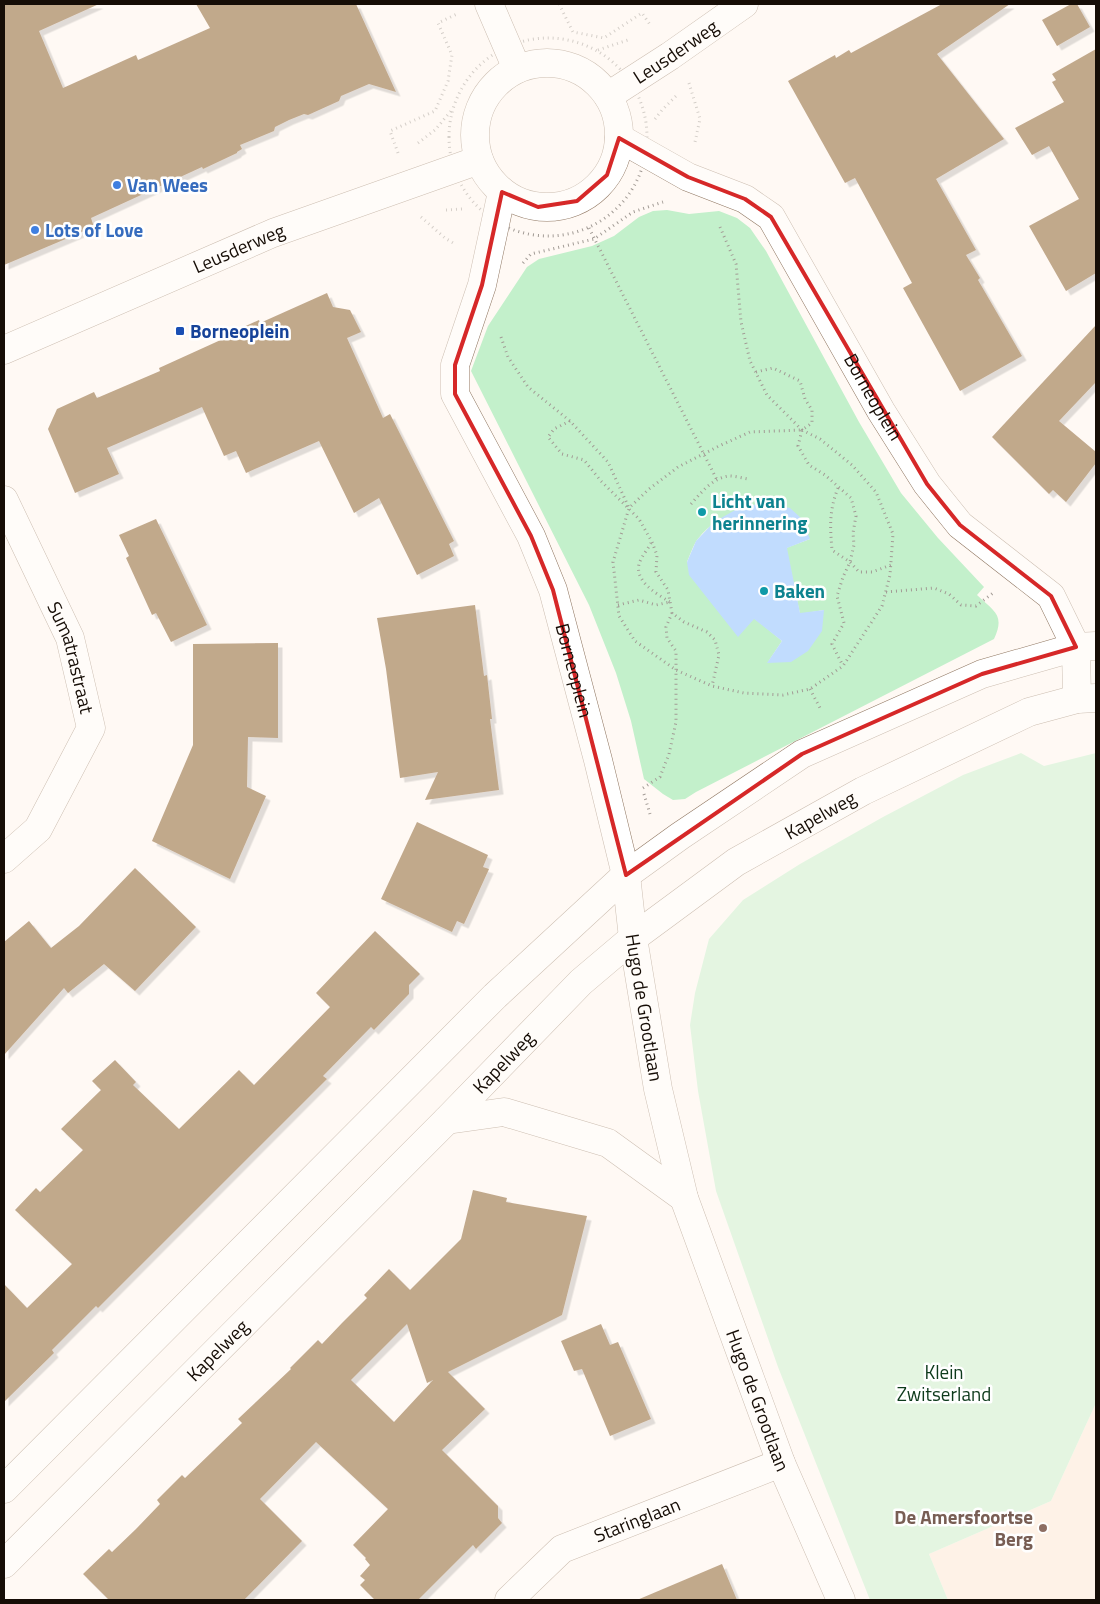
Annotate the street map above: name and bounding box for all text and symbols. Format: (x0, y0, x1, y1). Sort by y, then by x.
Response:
street label: Leusderweg (627, 11, 724, 90)
place label: Van Wees (127, 170, 208, 199)
marker: Van Wees (111, 179, 123, 191)
place label: Lots of Love (45, 215, 143, 244)
street label: Leusderweg (188, 215, 289, 280)
marker: Lots of Love (29, 224, 41, 236)
place label: Borneoplein (190, 316, 290, 345)
marker: Borneoplein (174, 325, 186, 337)
street label: Borneoplein (837, 348, 911, 446)
place label: Licht van herinnering (712, 486, 808, 537)
marker: Licht van herinnering (696, 506, 708, 518)
place label: Baken (774, 576, 825, 605)
marker: Baken (758, 585, 770, 597)
street label: Sumatrastraat (40, 596, 102, 717)
street label: Borneoplein (548, 620, 601, 721)
street label: Kapelweg (779, 783, 861, 846)
street label: Hugo de Grootlaan (619, 931, 671, 1083)
street label: Kapelweg (465, 1023, 541, 1100)
street label: Kapelweg (179, 1312, 255, 1388)
street label: Hugo de Grootlaan (719, 1325, 798, 1476)
park label: Klein Zwitserland (897, 1357, 991, 1408)
street label: Staringlaan (589, 1489, 684, 1549)
place label: De Amersfoortse Berg (894, 1502, 1033, 1553)
marker: De Amersfoortse Berg (1037, 1522, 1049, 1534)

